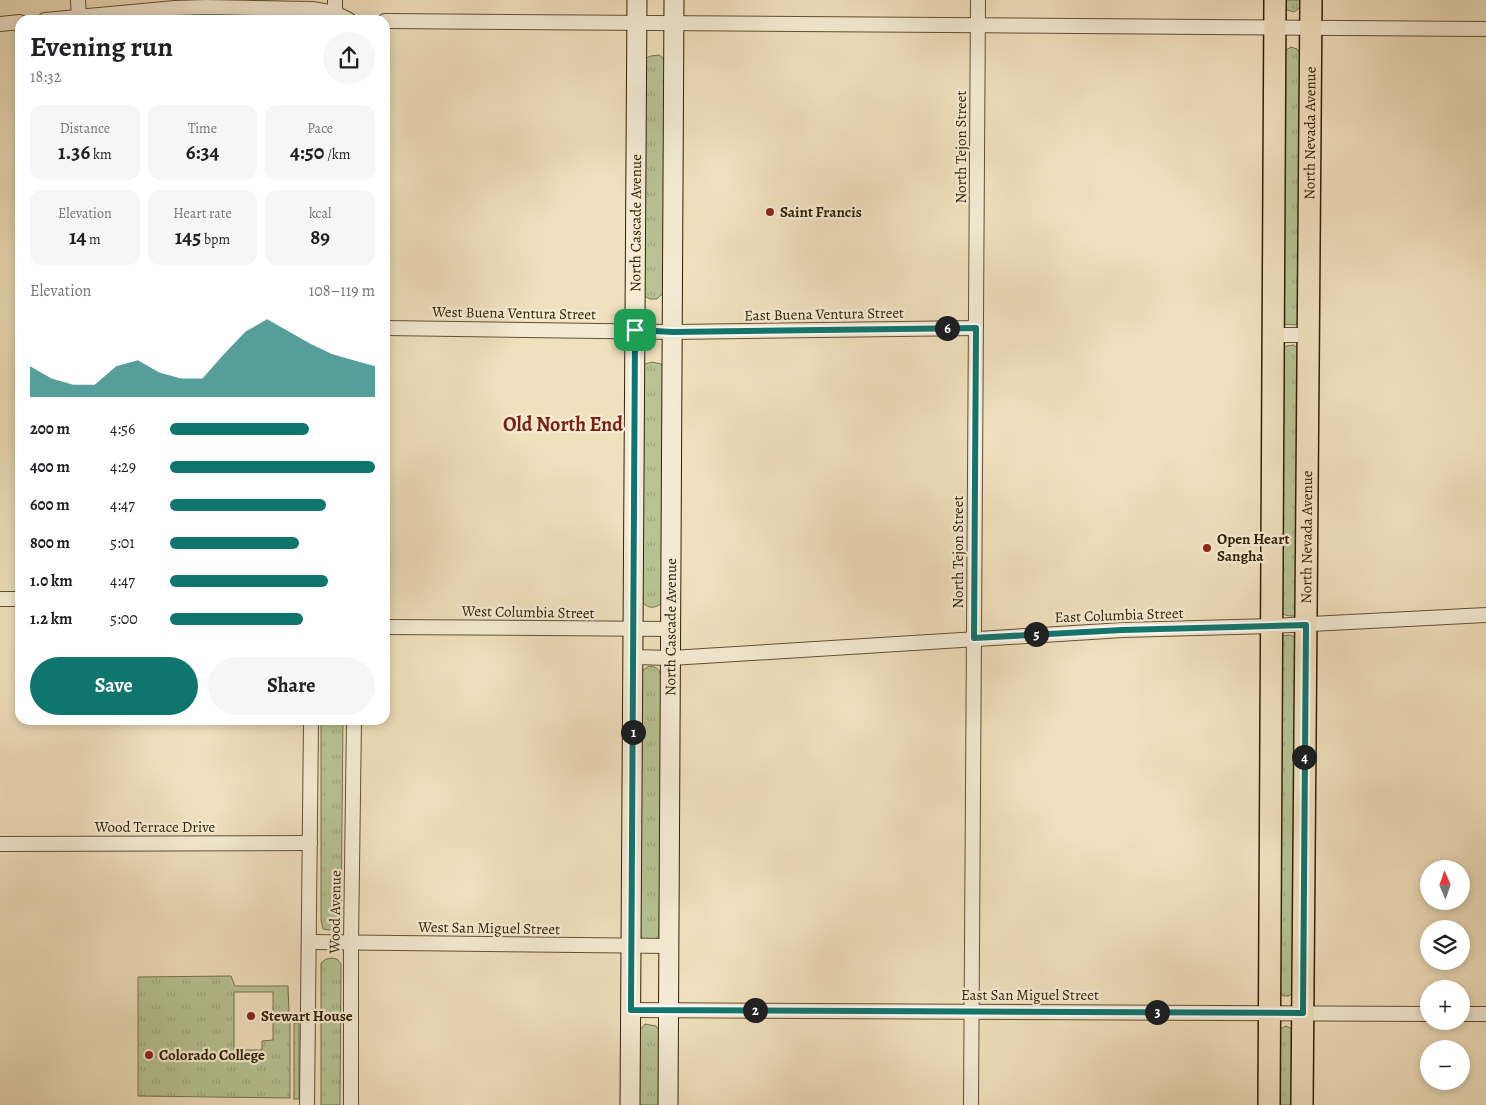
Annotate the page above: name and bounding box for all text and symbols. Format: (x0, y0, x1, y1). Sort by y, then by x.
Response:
text: Evening run (30, 28, 173, 66)
button: share (323, 32, 375, 84)
text: 18:32 (30, 66, 61, 88)
street label: North Nevada Avenue (1299, 66, 1320, 200)
street label: North Tejon Street (951, 90, 971, 203)
text: Distance (60, 119, 110, 138)
text: Time (188, 119, 217, 138)
text: Pace (307, 119, 333, 138)
text: 1.36 (58, 138, 90, 166)
text: 6:34 (186, 138, 219, 166)
text: 4:50 (290, 138, 324, 166)
text: km (90, 145, 112, 164)
text: /km (324, 145, 350, 164)
street label: North Cascade Avenue (625, 154, 646, 292)
place label: Saint Francis (780, 202, 862, 222)
text: Elevation (58, 204, 112, 223)
text: Heart rate (173, 204, 232, 223)
text: kcal (309, 204, 331, 223)
marker: Saint Francis (764, 206, 776, 218)
text: 14 (69, 223, 86, 251)
text: 145 (175, 223, 201, 251)
text: 89 (310, 223, 330, 251)
text: m (86, 230, 101, 249)
text: bpm (201, 230, 230, 249)
text: Elevation (30, 280, 91, 302)
text: 108–119 m (309, 280, 375, 302)
street label: West Buena Ventura Street (431, 302, 596, 324)
street label: East Buena Ventura Street (744, 303, 904, 325)
pin (614, 309, 656, 351)
icon: arrive (621, 316, 649, 344)
pin: 6 (934, 316, 960, 340)
text: 6 (944, 319, 951, 338)
district label: Old North End (503, 411, 623, 438)
text: 200 m (30, 418, 70, 440)
text: 4:56 (110, 418, 135, 440)
text: 400 m (30, 456, 70, 478)
text: 4:29 (110, 456, 136, 478)
street label: North Nevada Avenue (1296, 470, 1317, 604)
text: 600 m (30, 494, 70, 516)
text: 4:47 (110, 494, 135, 516)
street label: North Tejon Street (948, 495, 968, 608)
place label: Open Heart Sangha (1217, 529, 1289, 566)
text: 800 m (30, 532, 70, 554)
text: 5:01 (110, 532, 135, 554)
marker: Open Heart Sangha (1201, 542, 1213, 554)
street label: North Cascade Avenue (660, 558, 681, 696)
text: 1.0 km (30, 570, 73, 592)
text: 4:47 (110, 570, 135, 592)
street label: West Columbia Street (460, 601, 595, 623)
street label: East Columbia Street (1054, 603, 1184, 627)
text: 1.2 km (30, 608, 72, 630)
text: 5:00 (110, 608, 138, 630)
pin: 5 (1024, 622, 1048, 646)
text: 5 (1034, 625, 1039, 644)
button: Save (30, 657, 198, 715)
button: Share (208, 657, 375, 715)
pin: 1 (620, 720, 646, 744)
text: 1 (631, 723, 636, 742)
pin: 4 (1292, 744, 1316, 770)
text: 4 (1301, 748, 1308, 767)
street label: Wood Terrace Drive (94, 817, 216, 837)
north arrow (1420, 860, 1470, 910)
map controls (1420, 860, 1470, 1090)
street label: Wood Avenue (324, 870, 346, 955)
street label: West San Miguel Street (417, 917, 560, 939)
button: layers (1420, 920, 1470, 970)
button: + (1420, 980, 1470, 1030)
street label: East San Miguel Street (961, 985, 1099, 1005)
pin: 2 (742, 998, 768, 1022)
pin: 3 (1144, 1000, 1170, 1024)
text: 2 (752, 1001, 759, 1020)
text: 3 (1154, 1003, 1161, 1022)
place label: Stewart House (261, 1006, 353, 1026)
marker: Stewart House (245, 1010, 257, 1022)
button: − (1420, 1040, 1470, 1090)
place label: Colorado College (159, 1045, 265, 1065)
marker: Colorado College (143, 1049, 155, 1061)

